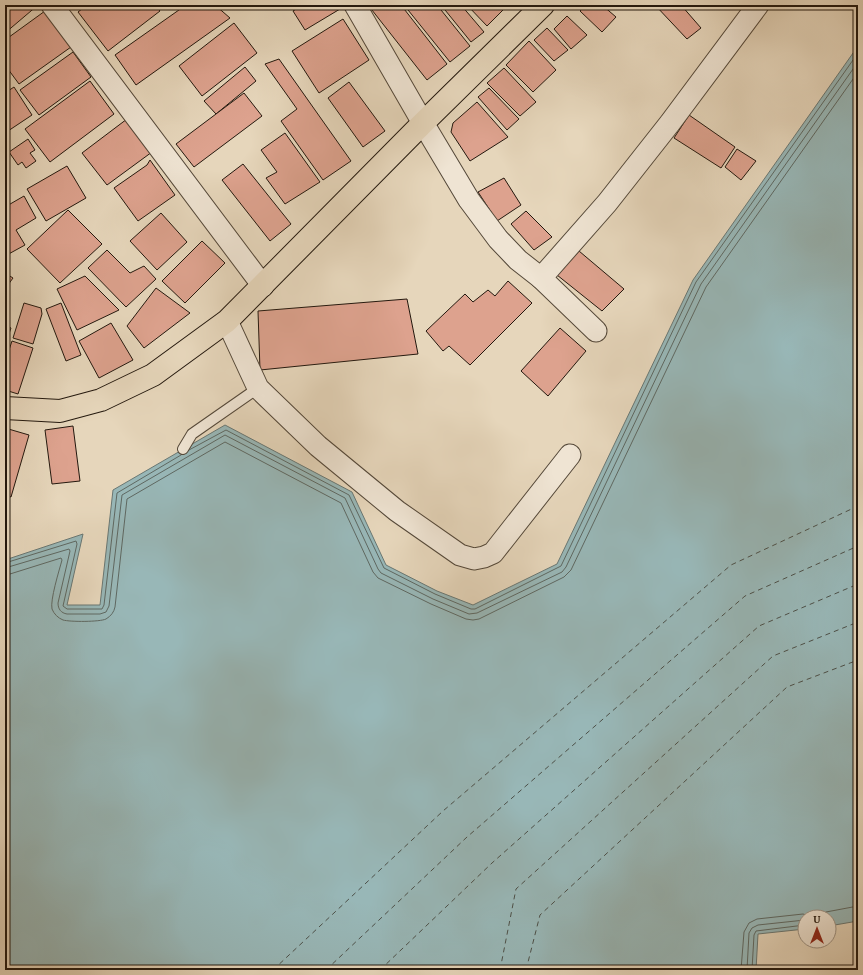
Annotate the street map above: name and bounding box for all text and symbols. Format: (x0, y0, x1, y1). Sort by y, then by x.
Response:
north arrow (797, 909, 837, 949)
text: U (813, 911, 821, 927)

